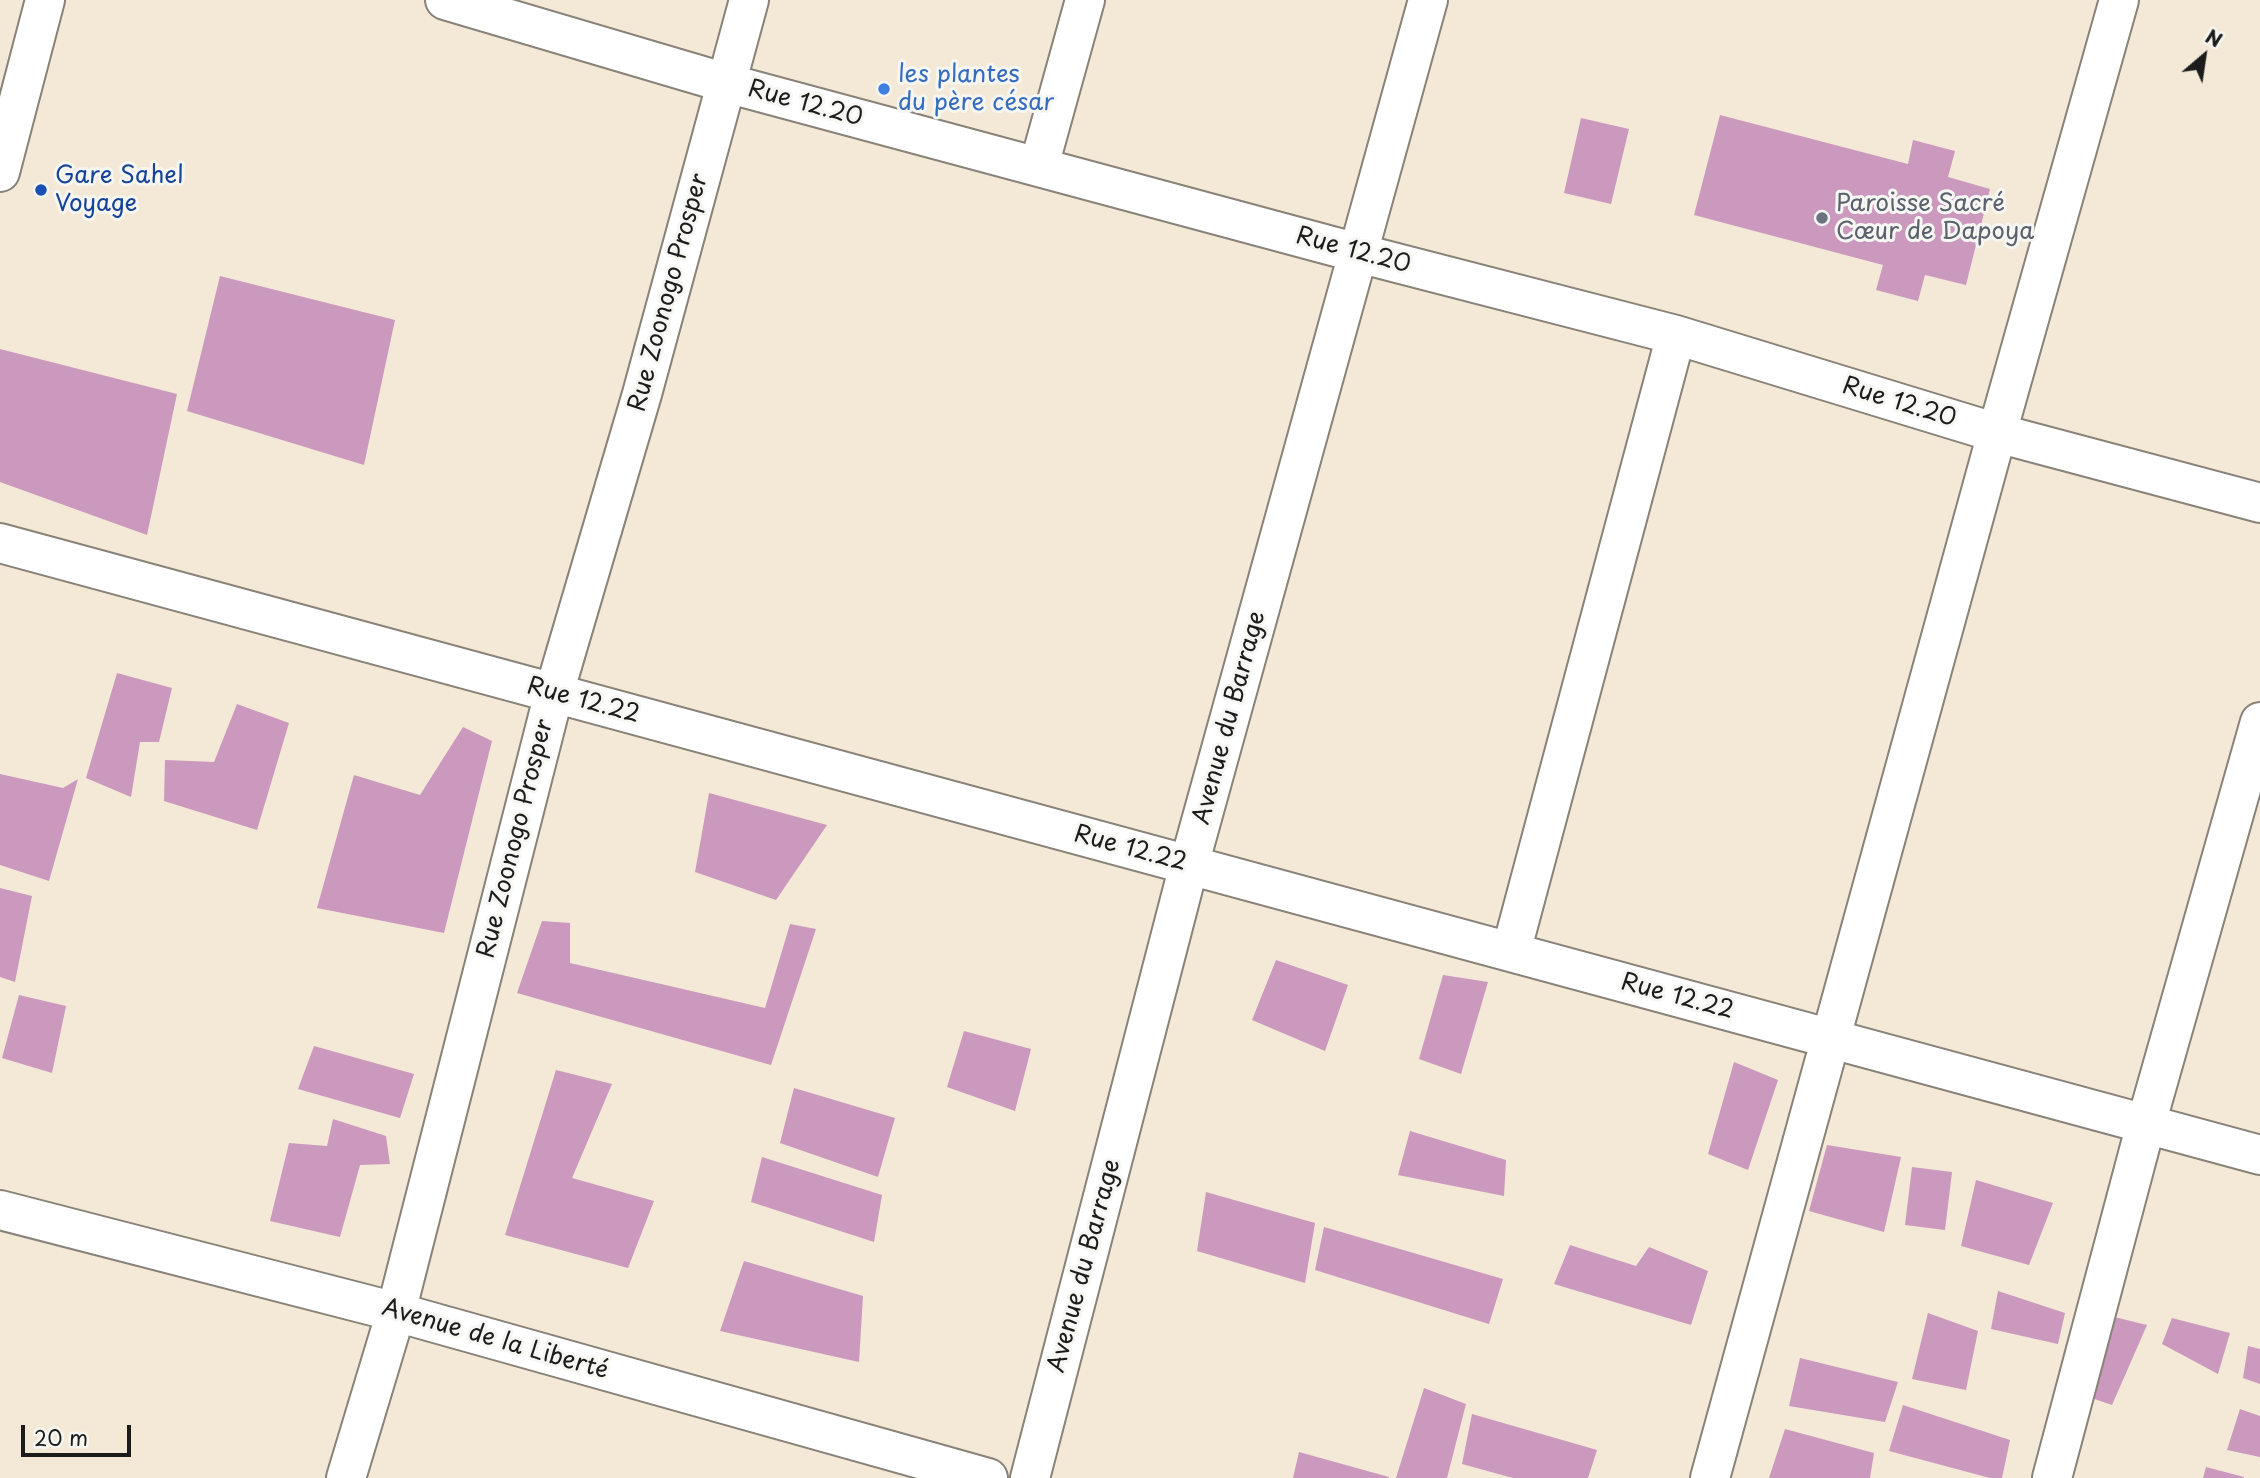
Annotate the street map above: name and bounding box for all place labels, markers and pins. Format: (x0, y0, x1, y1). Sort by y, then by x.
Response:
place label: les plantes du père césar (898, 61, 1054, 117)
marker: les plantes du père césar (876, 81, 892, 97)
place label: Gare Sahel Voyage (55, 162, 183, 218)
marker: Gare Sahel Voyage (33, 182, 49, 198)
place label: Paroisse Sacré Cœur de Dapoya (1836, 190, 2034, 246)
marker: Paroisse Sacré Cœur de Dapoya (1814, 210, 1830, 226)

